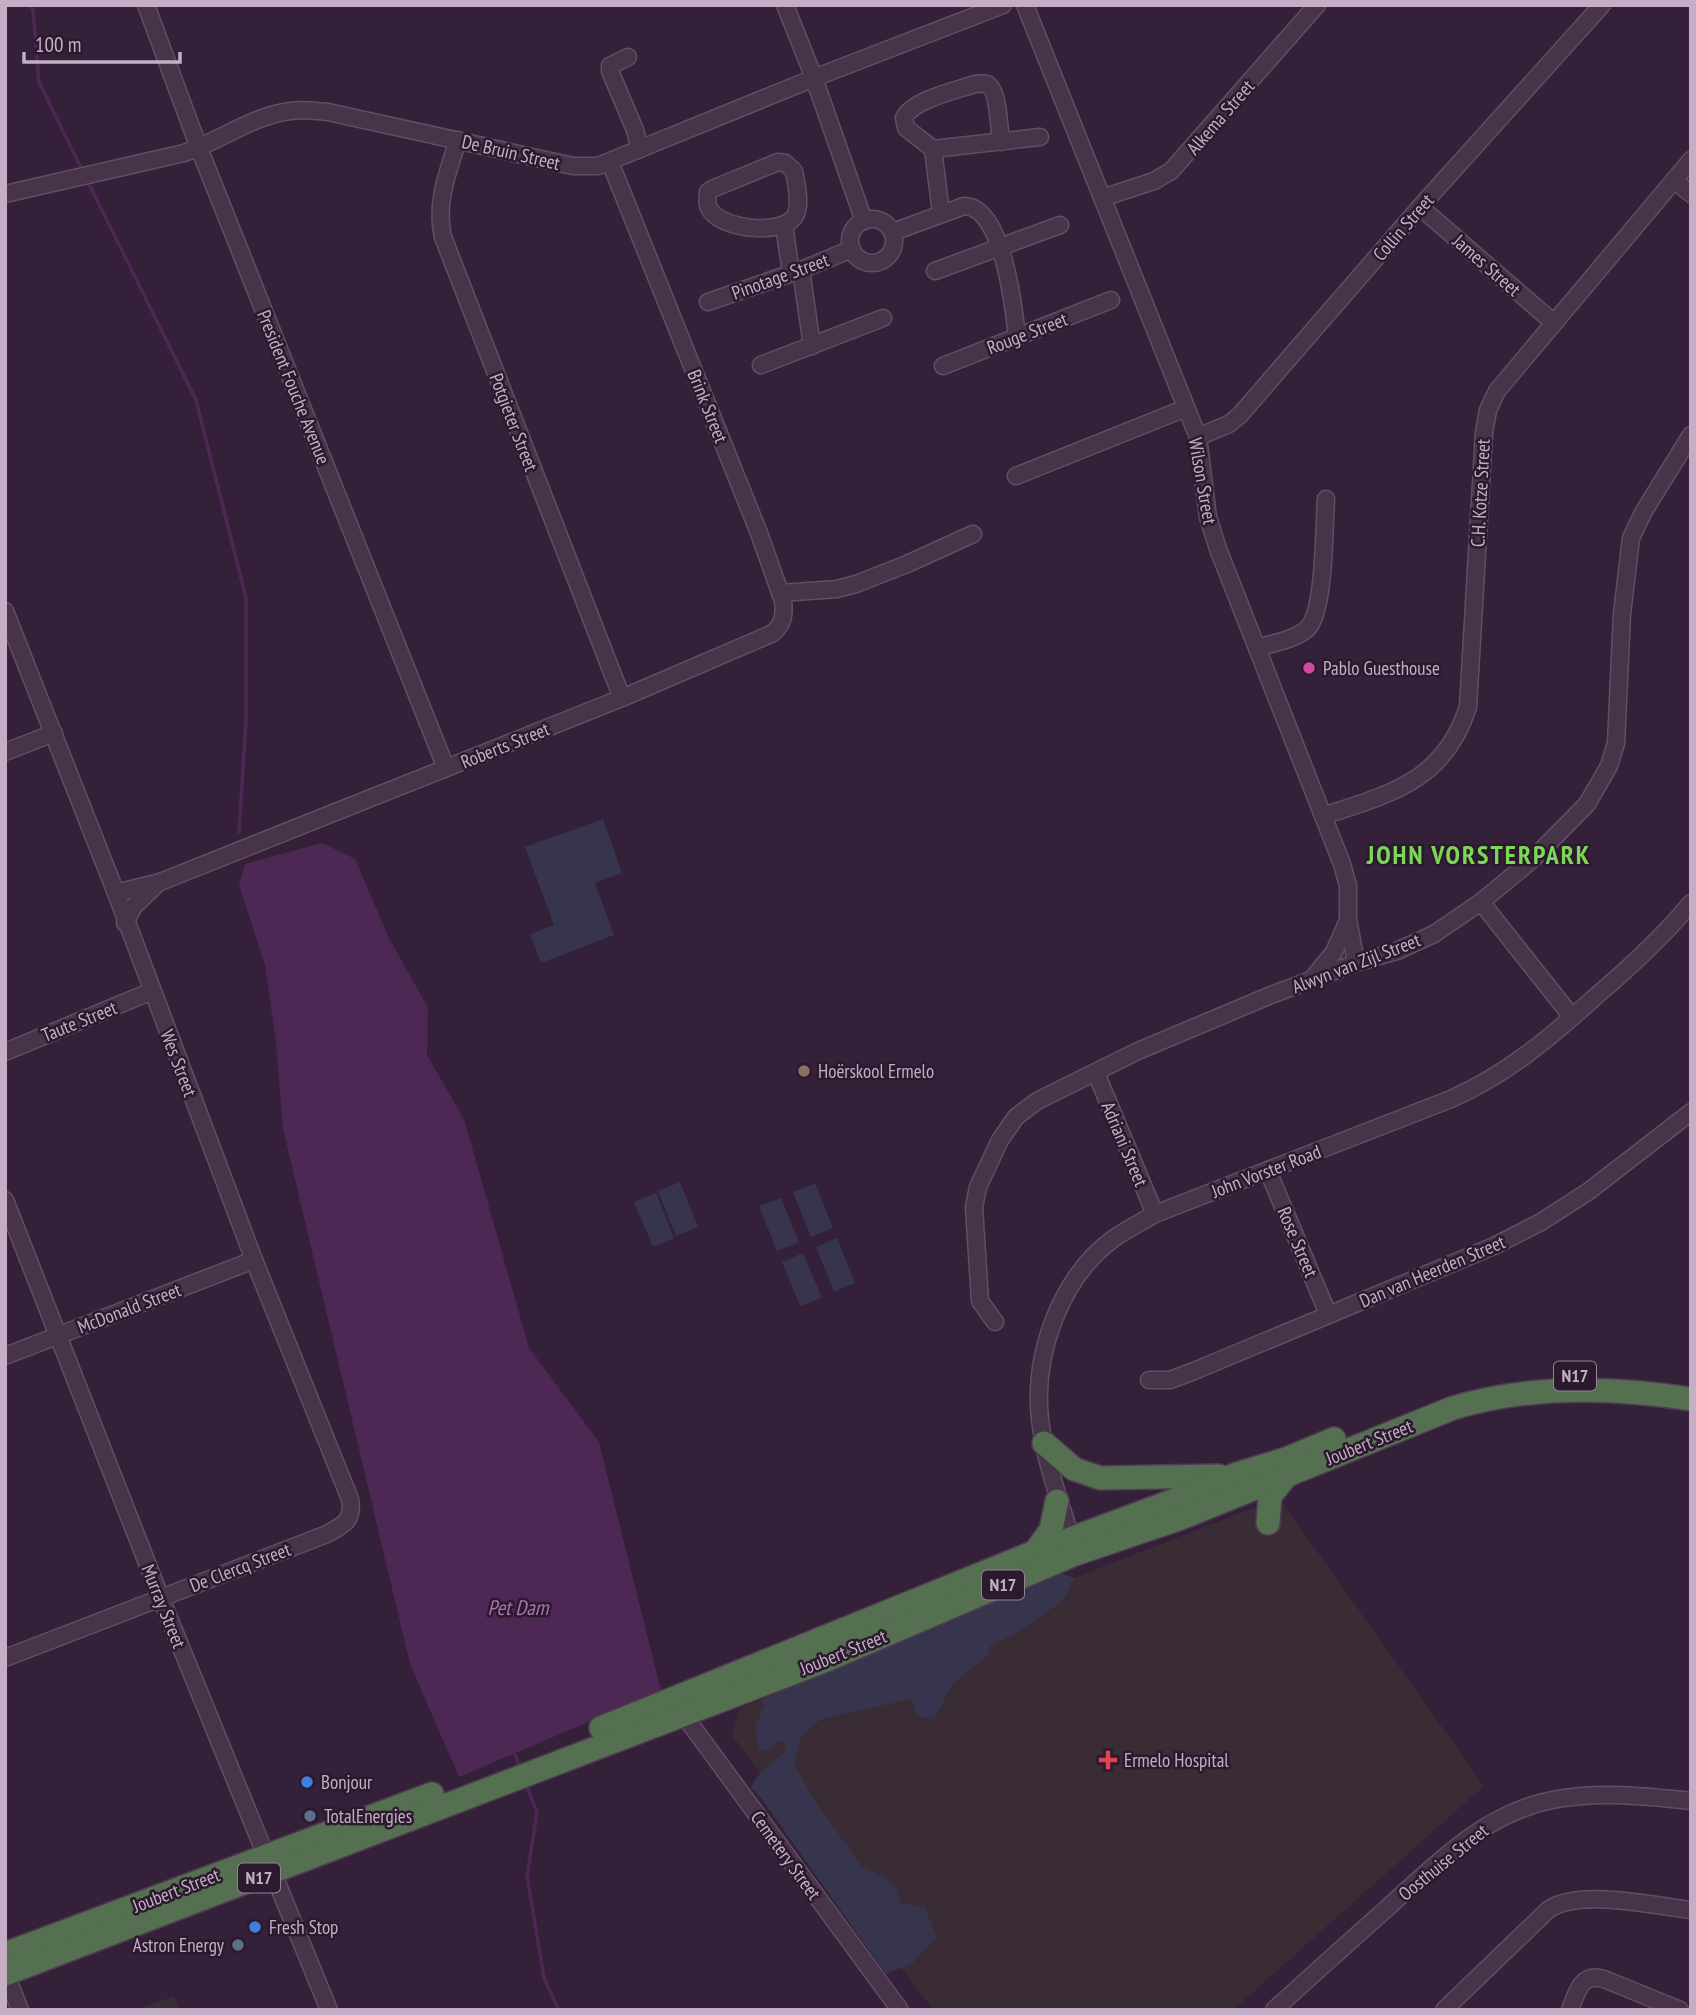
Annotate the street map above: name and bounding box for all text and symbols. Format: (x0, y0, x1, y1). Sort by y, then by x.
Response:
scale bar (24, 21, 180, 65)
text: 100 m (35, 31, 81, 58)
street label: Alkema Street (1181, 74, 1260, 160)
street label: De Bruin Street (460, 129, 563, 175)
street label: Collin Street (1367, 188, 1439, 265)
street label: James Street (1447, 228, 1526, 302)
street label: Pinotage Street (728, 247, 833, 305)
street label: President Fouche Avenue (252, 306, 336, 468)
street label: Rouge Street (983, 306, 1071, 359)
street label: Brink Street (682, 366, 734, 447)
street label: Potgieter Street (484, 370, 544, 475)
street label: Wilson Street (1184, 436, 1223, 527)
street label: C.H. Kotze Street (1465, 438, 1495, 548)
place label: Pablo Guesthouse (1323, 656, 1440, 680)
marker: Pablo Guesthouse (1301, 660, 1317, 676)
street label: Roberts Street (457, 716, 553, 774)
district label: JOHN VORSTERPARK (1366, 838, 1591, 871)
street label: Alwyn van Zijl Street (1288, 927, 1424, 998)
street label: Taute Street (38, 995, 121, 1047)
street label: Wes Street (155, 1026, 203, 1101)
place label: Hoërskool Ermelo (818, 1059, 934, 1083)
marker: Hoërskool Ermelo (796, 1063, 812, 1079)
street label: Adriani Street (1096, 1098, 1154, 1191)
street label: John Vorster Road (1207, 1139, 1324, 1203)
street label: Rose Street (1272, 1203, 1324, 1282)
street label: Dan van Heerden Street (1356, 1229, 1509, 1313)
street label: McDonald Street (74, 1277, 185, 1339)
road number: N17 (1554, 1362, 1596, 1391)
street label: Joubert Street (1321, 1413, 1417, 1471)
street label: De Clercq Street (186, 1537, 295, 1597)
street label: Murray Street (136, 1561, 192, 1652)
road number: N17 (982, 1570, 1024, 1600)
water label: Pet Dam (488, 1594, 550, 1621)
street label: Joubert Street (795, 1623, 891, 1681)
place label: Ermelo Hospital (1124, 1748, 1229, 1772)
marker: Ermelo Hospital (1098, 1750, 1118, 1770)
place label: Bonjour (321, 1770, 373, 1794)
marker: Bonjour (299, 1774, 315, 1790)
place label: TotalEnergies (324, 1804, 412, 1828)
street label: Cemetery Street (746, 1806, 827, 1905)
marker: TotalEnergies (302, 1808, 318, 1824)
street label: Oosthuise Street (1393, 1818, 1493, 1906)
street label: Joubert Street (128, 1862, 224, 1918)
road number: N17 (238, 1864, 280, 1892)
place label: Fresh Stop (269, 1915, 338, 1939)
marker: Fresh Stop (247, 1919, 263, 1935)
place label: Astron Energy (133, 1933, 225, 1957)
marker: Astron Energy (230, 1937, 246, 1953)

